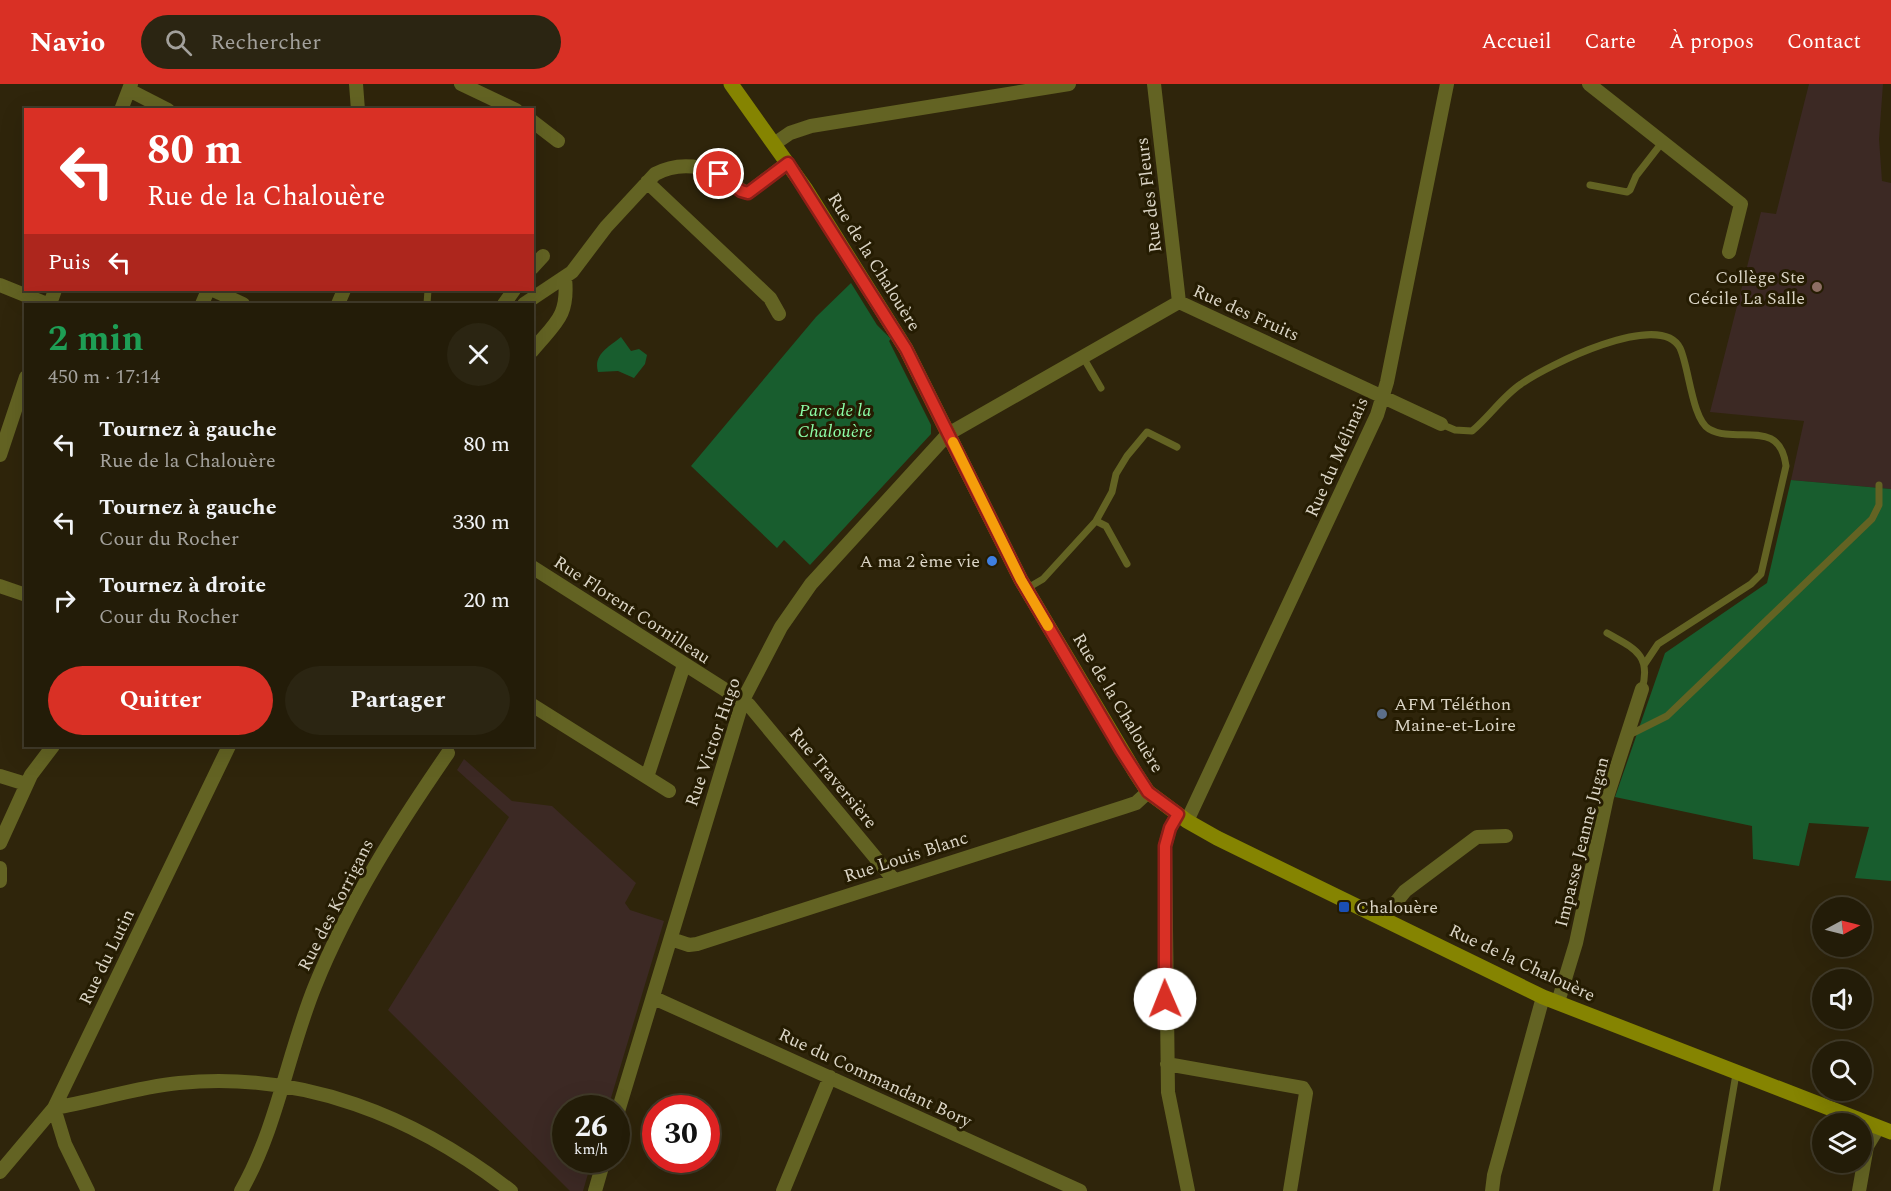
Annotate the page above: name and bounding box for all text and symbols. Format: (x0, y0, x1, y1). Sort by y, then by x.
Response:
search box (141, 15, 561, 69)
text: Navio (30, 21, 105, 64)
icon: search (162, 26, 195, 59)
text: Rechercher (210, 26, 321, 59)
text: Accueil (1481, 26, 1552, 58)
text: Carte (1585, 26, 1636, 58)
text: À propos (1669, 26, 1754, 58)
text: Contact (1787, 26, 1861, 58)
text: 80 m (147, 119, 242, 182)
icon: left (48, 132, 126, 210)
street label: Rue des Fleurs (1129, 136, 1169, 254)
pin (693, 148, 744, 199)
icon: arrive (702, 157, 735, 190)
text: Rue de la Chalouère (147, 176, 385, 218)
street label: Rue de la Chalouère (820, 187, 928, 337)
text: Puis (48, 246, 91, 279)
icon: left (103, 246, 136, 279)
place label: Collège Ste Cécile La Salle (1688, 264, 1805, 312)
street label: Rue des Fruits (1189, 278, 1303, 348)
marker: Collège Ste Cécile La Salle (1810, 280, 1824, 294)
text: 2 min (48, 312, 144, 367)
button: close (447, 323, 510, 386)
text: 450 m · 17:14 (48, 362, 160, 392)
street label: Rue du Mélinais (1298, 392, 1376, 522)
park label: Parc de la Chalouère (797, 397, 873, 445)
text: Tournez à gauche (99, 413, 277, 446)
icon: left (48, 428, 81, 461)
text: 80 m (464, 428, 510, 461)
text: Rue de la Chalouère (99, 446, 276, 476)
text: Tournez à gauche (99, 491, 277, 524)
icon: left (48, 506, 81, 539)
text: 330 m (453, 506, 510, 539)
text: Cour du Rocher (99, 524, 239, 554)
place label: A ma 2 ème vie (859, 548, 980, 575)
street label: Rue Florent Cornilleau (548, 549, 716, 671)
marker: A ma 2 ème vie (985, 554, 999, 568)
text: Tournez à droite (99, 569, 266, 602)
icon: right (48, 584, 81, 617)
text: 20 m (464, 584, 510, 617)
text: Cour du Rocher (99, 602, 239, 632)
street label: Rue de la Chalouère (1066, 628, 1170, 778)
button: Quitter (48, 666, 273, 735)
button: Partager (285, 666, 510, 735)
street label: Rue Victor Hugo (678, 674, 748, 810)
place label: AFM Téléthon Maine-et-Loire (1394, 691, 1516, 739)
marker: AFM Téléthon Maine-et-Loire (1375, 707, 1389, 721)
street label: Rue Traversière (782, 721, 884, 835)
street label: Impasse Jeanne Jugan (1548, 754, 1616, 930)
street label: Rue Louis Blanc (840, 824, 972, 890)
street label: Rue des Korrigans (291, 834, 381, 976)
place label: Chalouère (1356, 894, 1438, 921)
north arrow (1812, 897, 1872, 957)
map controls (1812, 897, 1872, 1173)
marker: Chalouère (1337, 900, 1351, 914)
street label: Rue du Lutin (72, 904, 142, 1010)
street label: Rue de la Chalouère (1444, 917, 1600, 1009)
position arrow (1133, 967, 1197, 1031)
button: sound (1812, 969, 1872, 1029)
street label: Rue du Commandant Bory (774, 1021, 977, 1135)
button: search (1812, 1041, 1872, 1101)
speed limit sign: 30 (642, 1095, 720, 1173)
text: 26 (574, 1104, 608, 1150)
button: layers (1812, 1113, 1872, 1173)
text: km/h (574, 1138, 608, 1161)

